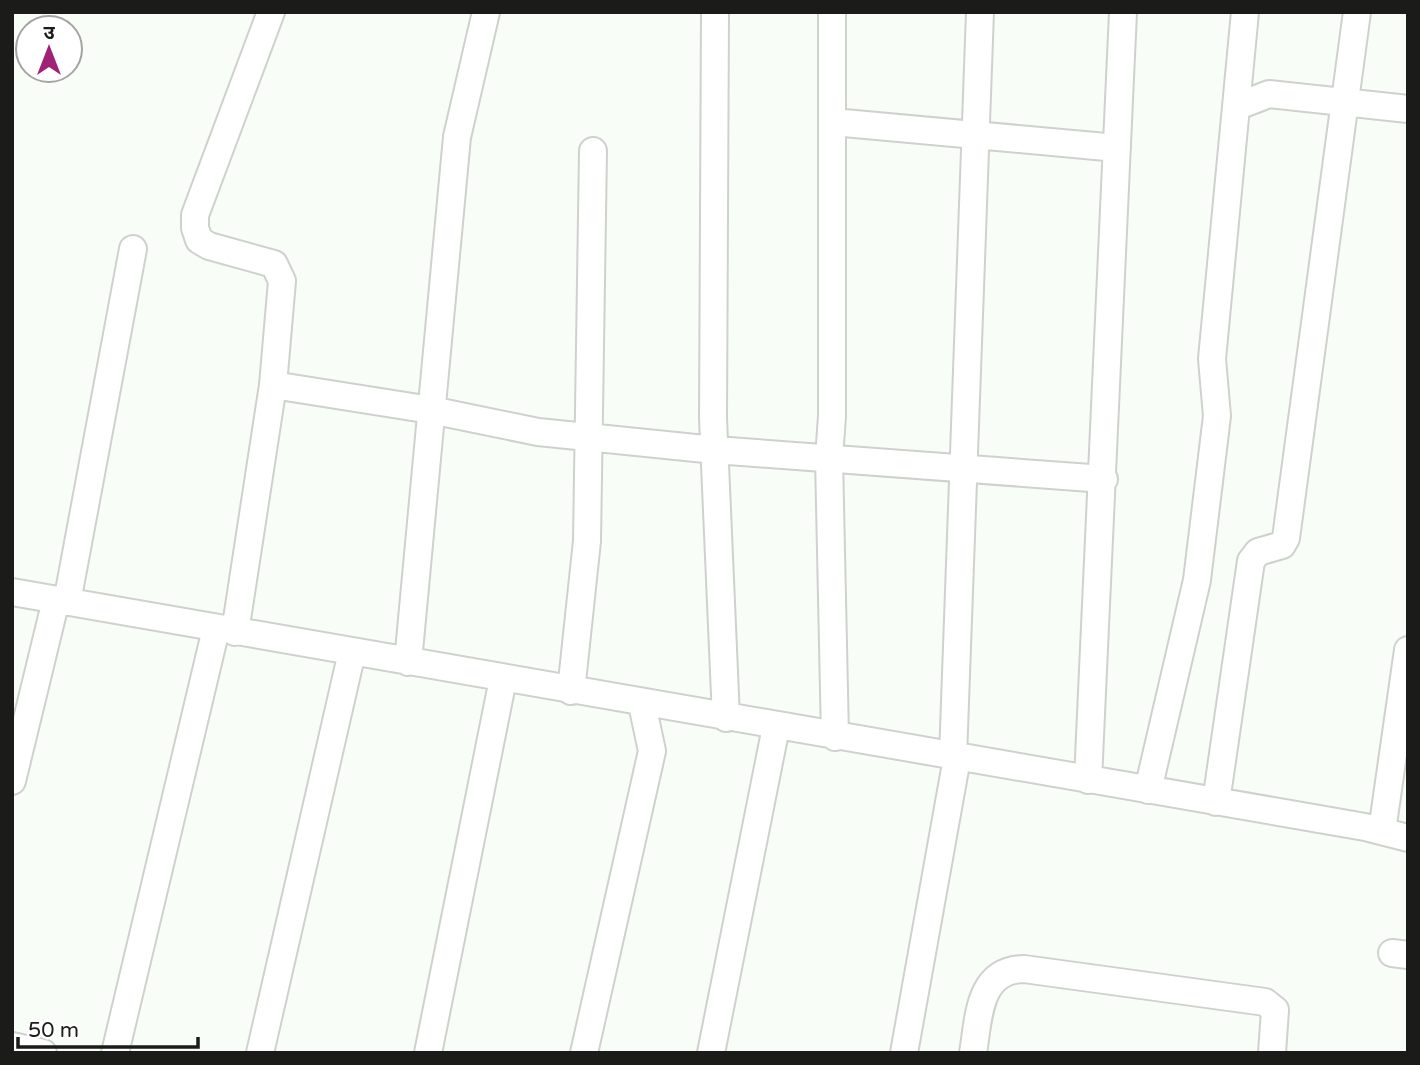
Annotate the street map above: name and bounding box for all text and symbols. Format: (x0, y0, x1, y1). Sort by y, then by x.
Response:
north arrow (14, 14, 84, 84)
text: उ (43, 22, 55, 44)
scale bar (18, 1006, 198, 1050)
text: 50 m (28, 1018, 79, 1043)

